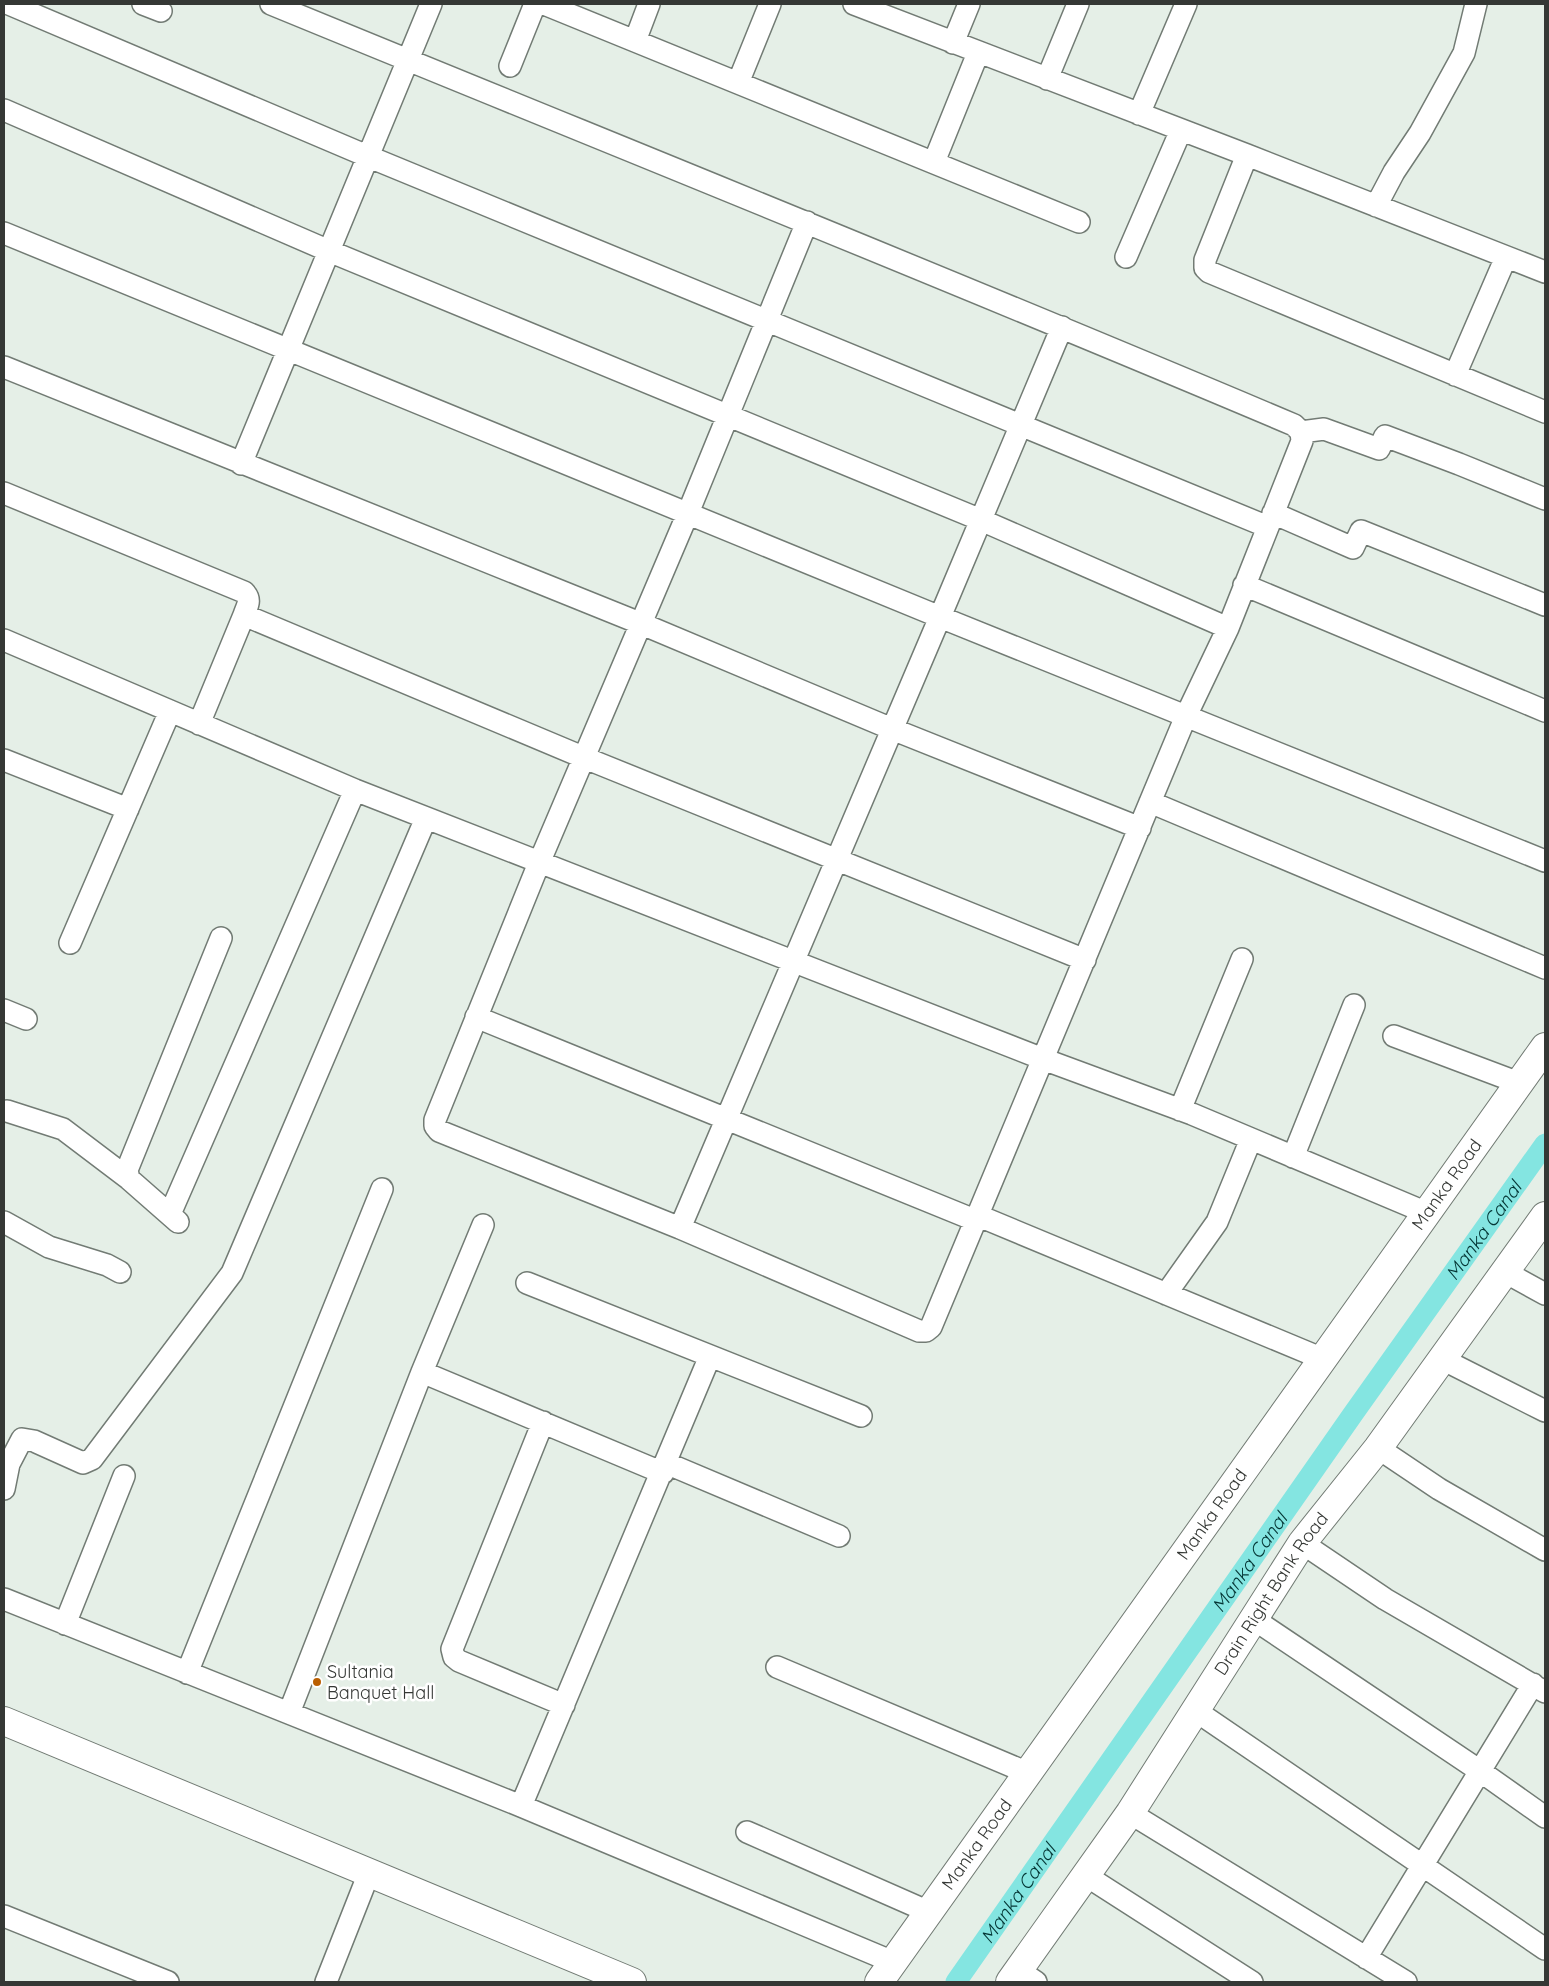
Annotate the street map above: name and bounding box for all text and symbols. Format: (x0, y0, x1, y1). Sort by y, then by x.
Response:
street label: Manka Road (1406, 1134, 1487, 1234)
water label: Manka Canal (1440, 1174, 1528, 1285)
street label: Manka Road (1171, 1464, 1252, 1564)
water label: Manka Canal (1206, 1506, 1294, 1617)
street label: Drain Right Bank Road (1209, 1508, 1333, 1679)
place label: Sultania Banquet Hall (327, 1660, 435, 1704)
marker: Sultania Banquet Hall (311, 1676, 323, 1688)
street label: Manka Road (936, 1794, 1017, 1894)
water label: Manka Canal (975, 1837, 1062, 1948)

